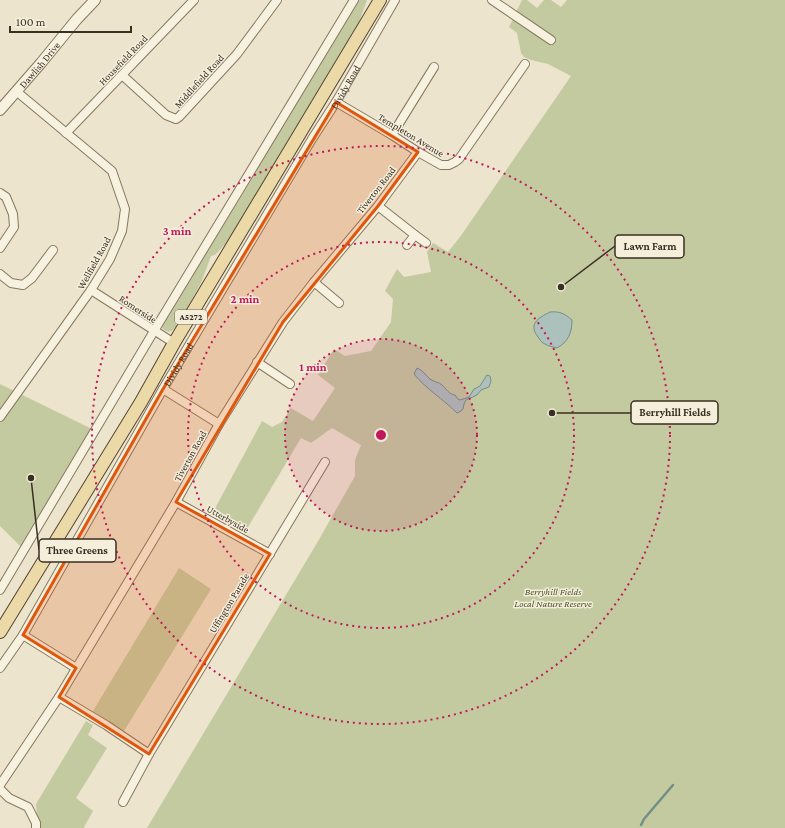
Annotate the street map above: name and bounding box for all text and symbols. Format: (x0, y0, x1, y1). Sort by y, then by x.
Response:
scale bar (10, 8, 131, 34)
text: 100 m (16, 15, 46, 29)
street label: Housefield Road (96, 32, 150, 87)
street label: Dawlish Drive (17, 39, 62, 90)
street label: Middlefield Road (172, 51, 226, 110)
street label: Dividy Road (328, 62, 362, 111)
street label: Templeton Avenue (376, 111, 446, 159)
street label: Tiverton Road (354, 164, 398, 216)
text: 3 min (163, 224, 191, 238)
street label: Wellfield Road (75, 234, 113, 291)
callout: Lawn Farm (615, 235, 684, 258)
text: Lawn Farm (624, 240, 677, 252)
text: 2 min (231, 292, 260, 306)
street label: Romerside (117, 293, 159, 326)
road number: A5272 (175, 310, 207, 324)
street label: Dividy Road (161, 340, 195, 388)
text: 1 min (299, 360, 327, 374)
callout: Berryhill Fields (631, 401, 718, 424)
text: Berryhill Fields (639, 406, 711, 418)
street label: Tiverton Road (172, 428, 209, 483)
centre of rings (374, 428, 388, 442)
street label: Utterbyside (205, 503, 252, 535)
callout: Three Greens (39, 539, 116, 562)
text: Three Greens (46, 544, 108, 556)
street label: Uffington Parade (207, 571, 251, 635)
park label: Berryhill Fields Local Nature Reserve (514, 586, 592, 609)

